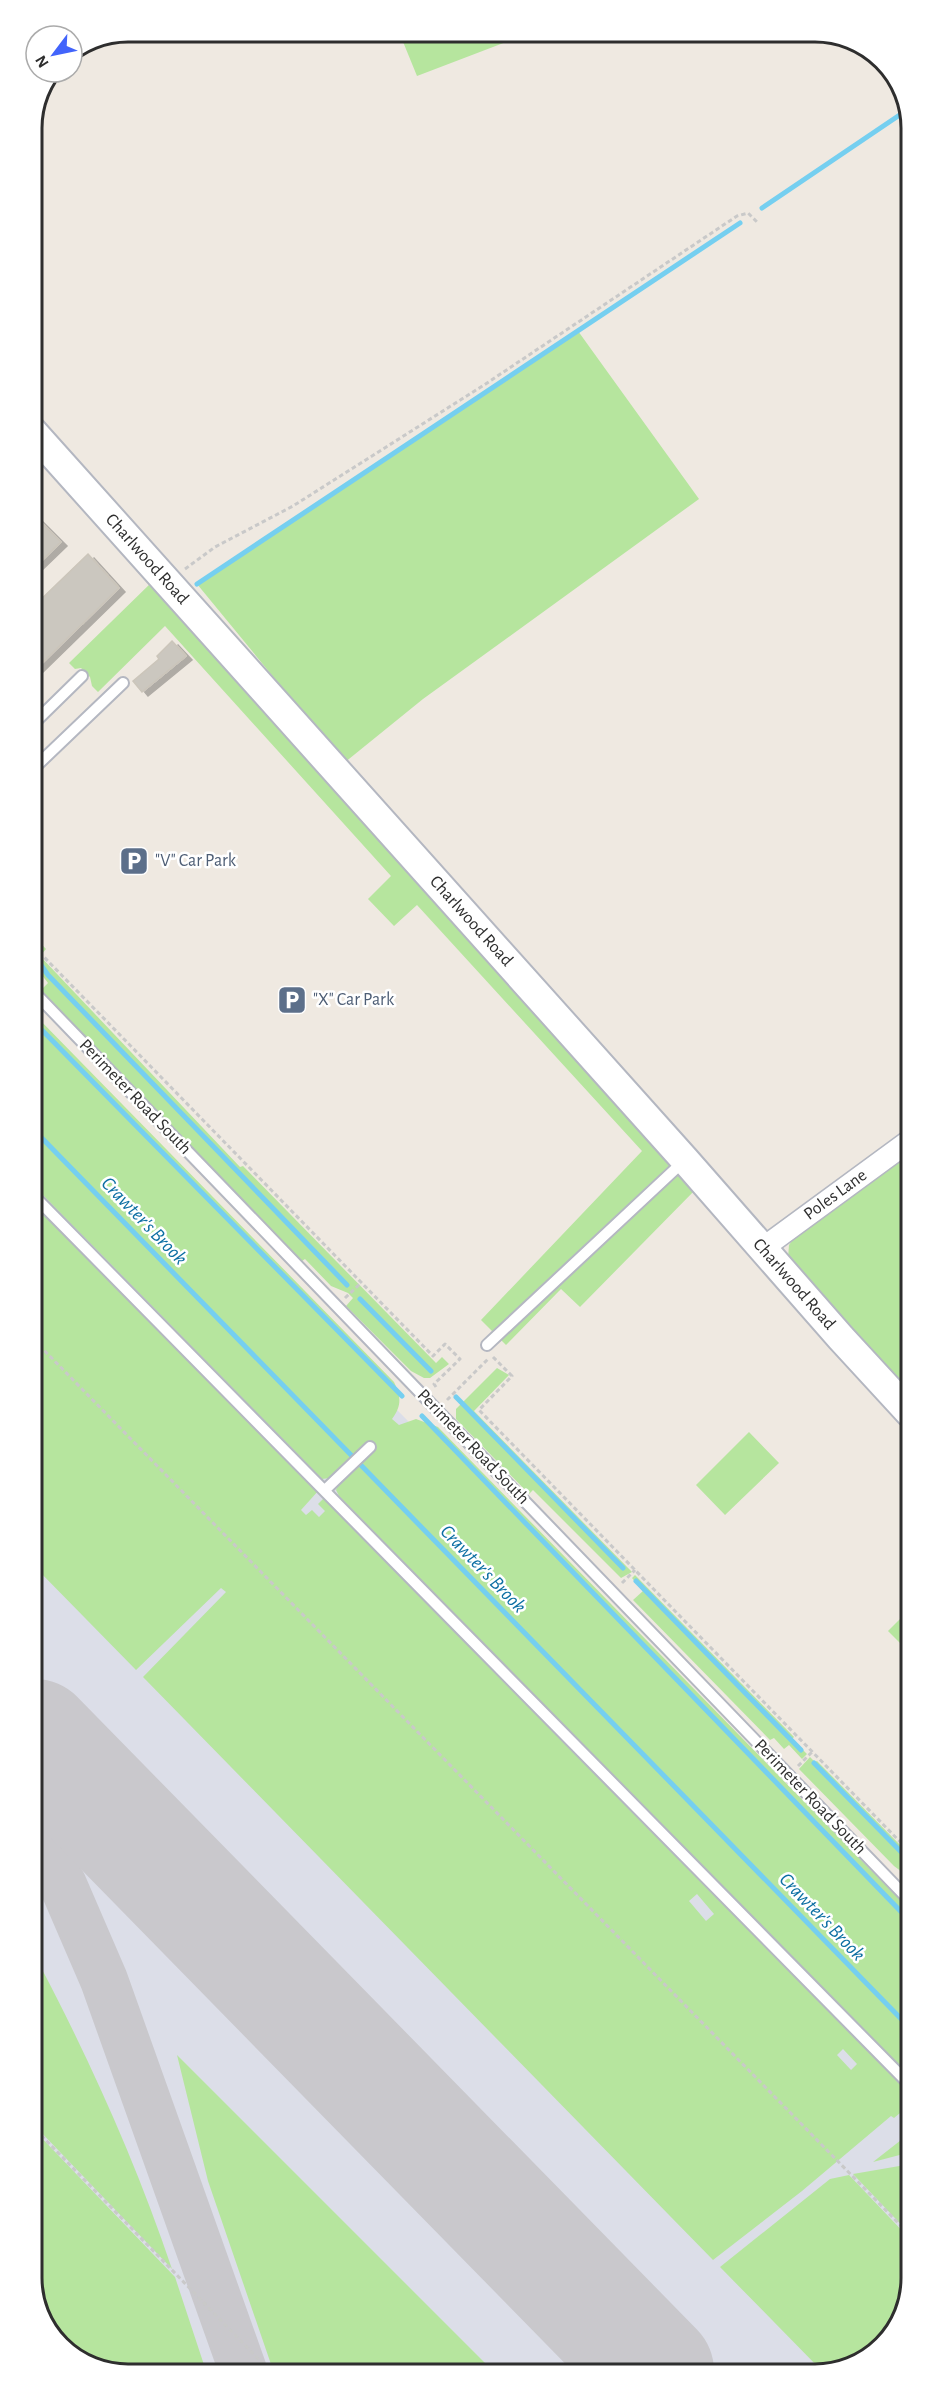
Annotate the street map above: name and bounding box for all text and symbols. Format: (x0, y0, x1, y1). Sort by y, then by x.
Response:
north arrow (24, 24, 84, 84)
text: N (32, 52, 52, 70)
street label: Charlwood Road (102, 510, 192, 608)
parking icon: "V" Car Park (118, 845, 150, 877)
place label: "V" Car Park (155, 852, 237, 870)
street label: Charlwood Road (426, 872, 516, 970)
parking icon: "X" Car Park (276, 984, 308, 1016)
place label: "X" Car Park (313, 991, 395, 1009)
street label: Perimeter Road South (76, 1036, 194, 1158)
street label: Poles Lane (801, 1166, 870, 1224)
water label: Crawter's Brook (97, 1173, 191, 1269)
street label: Charlwood Road (749, 1235, 839, 1333)
street label: Perimeter Road South (414, 1386, 532, 1508)
water label: Crawter's Brook (436, 1521, 530, 1617)
street label: Perimeter Road South (751, 1736, 869, 1858)
water label: Crawter's Brook (775, 1869, 869, 1965)

